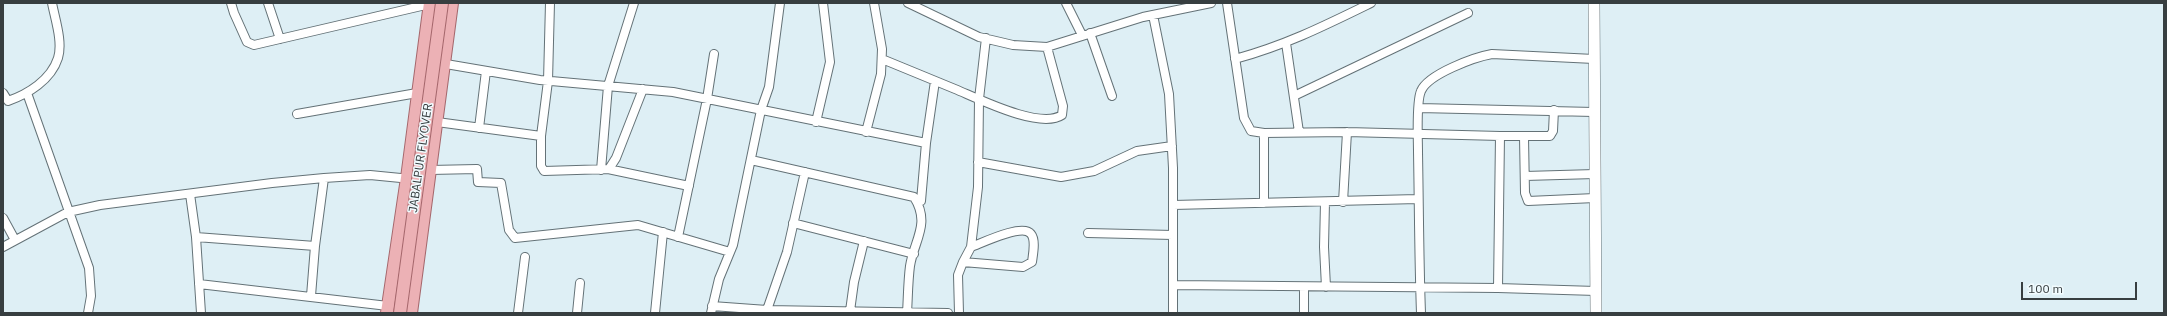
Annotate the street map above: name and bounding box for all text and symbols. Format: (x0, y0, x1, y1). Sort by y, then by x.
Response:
street label: JABALPUR FLYOVER (406, 103, 436, 213)
scale bar (2023, 274, 2139, 300)
text: 100 m (2028, 281, 2063, 296)

